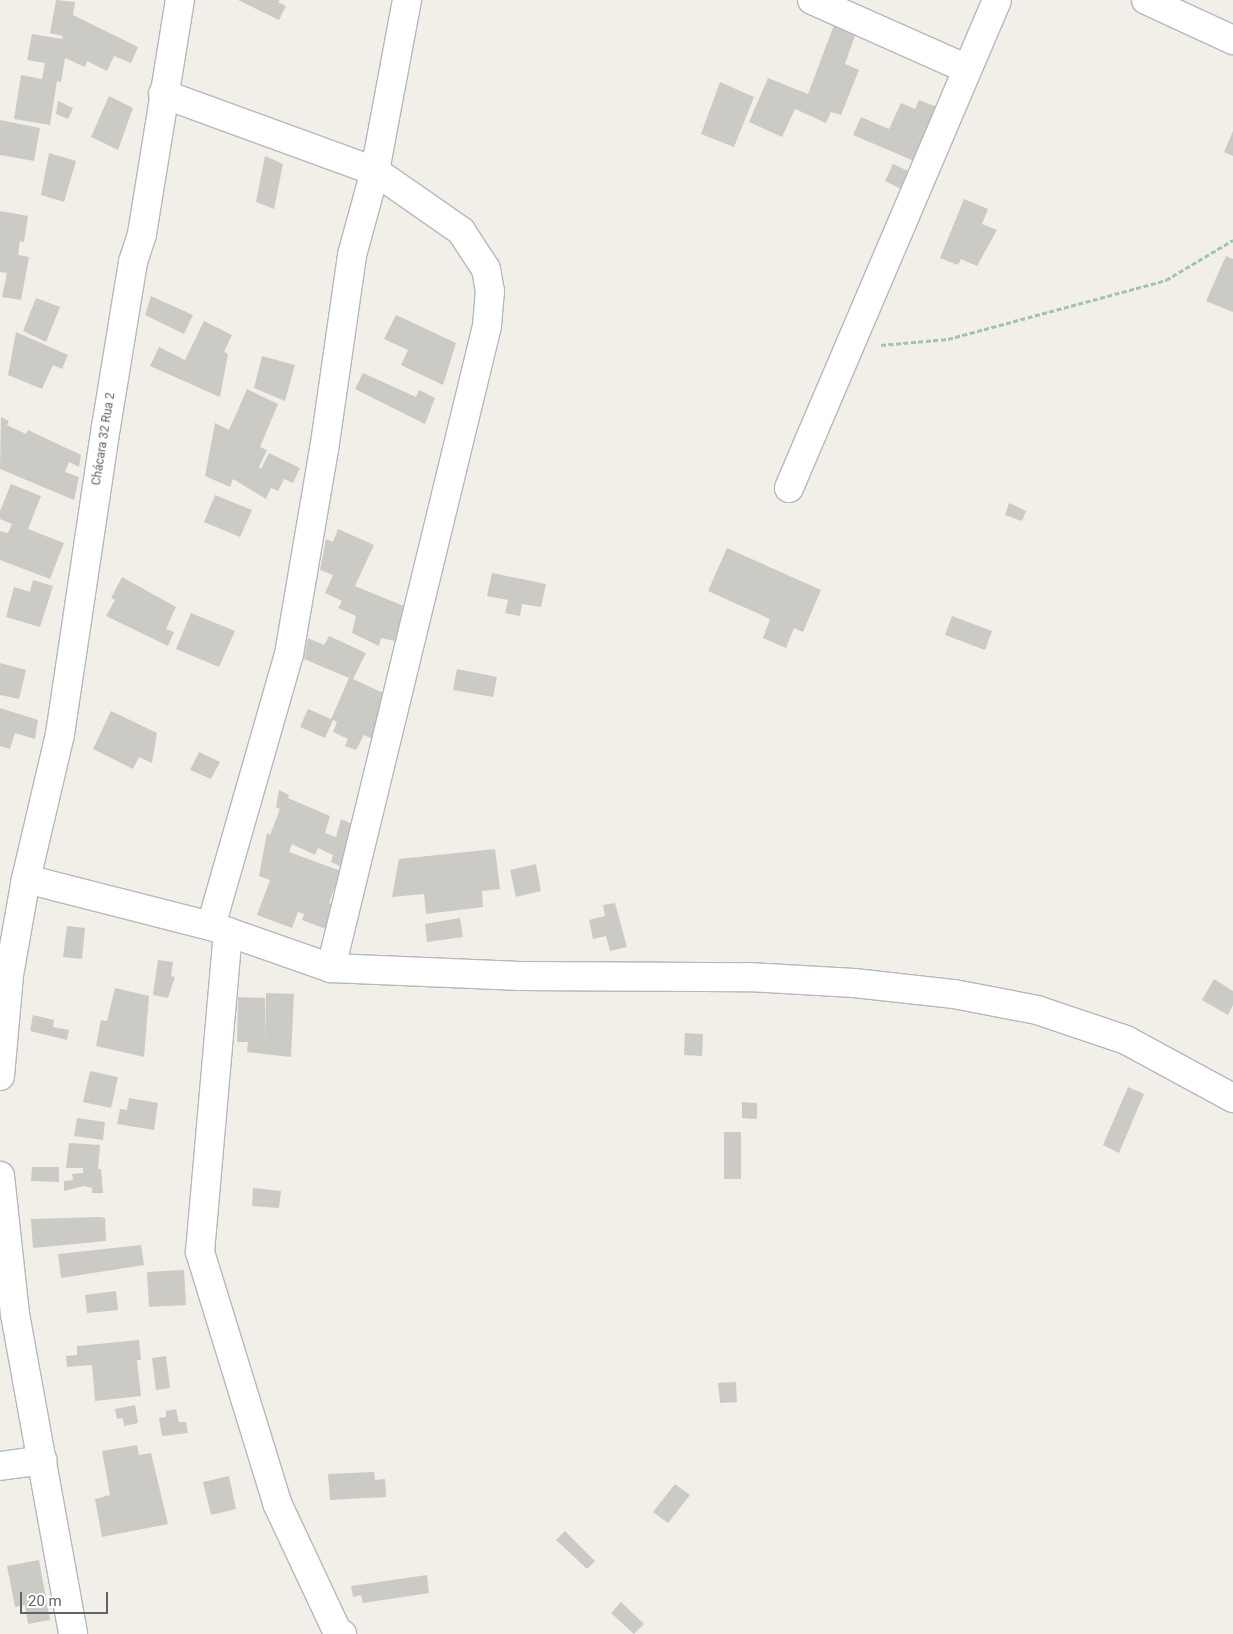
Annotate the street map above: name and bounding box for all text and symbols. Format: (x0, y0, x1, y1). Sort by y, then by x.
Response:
street label: Chácara 32 Rua 2 (90, 392, 118, 486)
scale bar (22, 1582, 110, 1614)
text: 20 m (28, 1592, 62, 1610)

